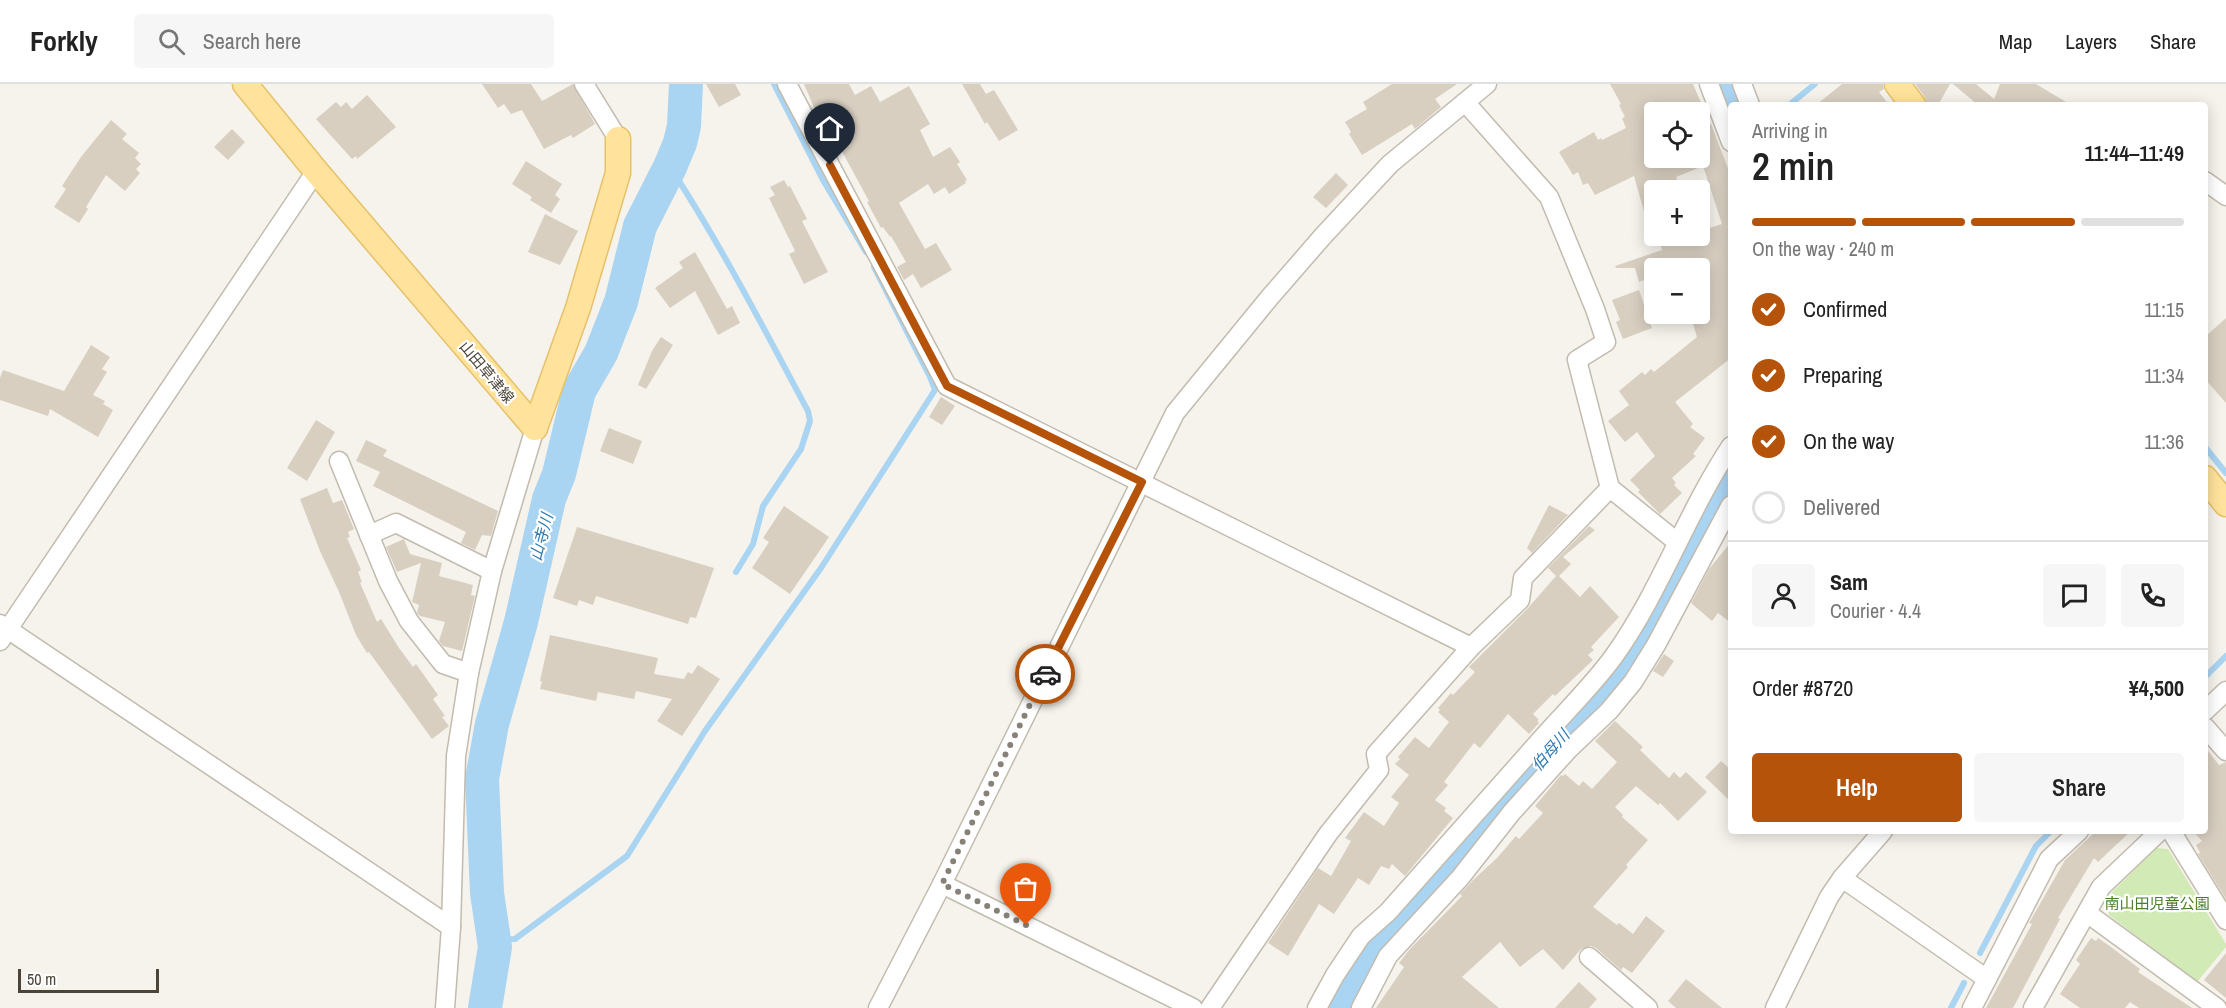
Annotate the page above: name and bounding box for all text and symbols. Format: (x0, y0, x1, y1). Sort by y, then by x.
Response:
search box (134, 14, 554, 68)
text: Forkly (30, 22, 98, 60)
icon: search (155, 25, 188, 58)
text: Search here (203, 26, 301, 56)
text: Map (1999, 27, 2032, 56)
text: Layers (2065, 27, 2117, 56)
text: Share (2150, 27, 2196, 56)
map controls (1644, 102, 1710, 324)
button: locate (1644, 102, 1710, 168)
pin (804, 103, 855, 165)
icon: home (813, 112, 846, 145)
text: Arriving in (1752, 117, 1828, 144)
text: 11:44–11:49 (2085, 138, 2184, 168)
text: 2 min (1752, 140, 1834, 192)
button: + (1644, 180, 1710, 246)
text: On the way · 240 m (1752, 235, 1894, 262)
button: − (1644, 258, 1710, 324)
icon: check (1752, 293, 1785, 326)
text: Confirmed (1803, 294, 1887, 324)
text: 11:15 (2144, 296, 2184, 323)
street label: 山田草津線 (455, 337, 519, 407)
icon: check (1752, 359, 1785, 392)
text: Preparing (1803, 360, 1882, 390)
text: 11:34 (2144, 362, 2184, 389)
icon: check (1752, 425, 1785, 458)
text: On the way (1803, 426, 1894, 456)
text: 11:36 (2144, 428, 2184, 455)
text: Delivered (1803, 492, 1880, 522)
water label: 山寺川 (524, 509, 558, 563)
button: person (1752, 564, 1815, 627)
button: chat (2043, 564, 2106, 627)
button: phone (2121, 564, 2184, 627)
text: Sam (1830, 567, 1868, 597)
text: Courier · 4.4 (1830, 597, 1921, 624)
courier (1015, 644, 1075, 704)
icon: car (1029, 658, 1062, 691)
text: Order #8720 (1752, 673, 1853, 703)
text: ¥4,500 (2129, 673, 2184, 703)
water label: 伯母川 (1526, 723, 1575, 775)
button: Help (1752, 753, 1962, 822)
button: Share (1974, 753, 2184, 822)
pin (1000, 863, 1051, 925)
icon: bag (1009, 872, 1042, 905)
park label: 南山田児童公園 (2104, 893, 2210, 914)
scale bar (18, 966, 159, 994)
text: 50 m (27, 968, 56, 990)

